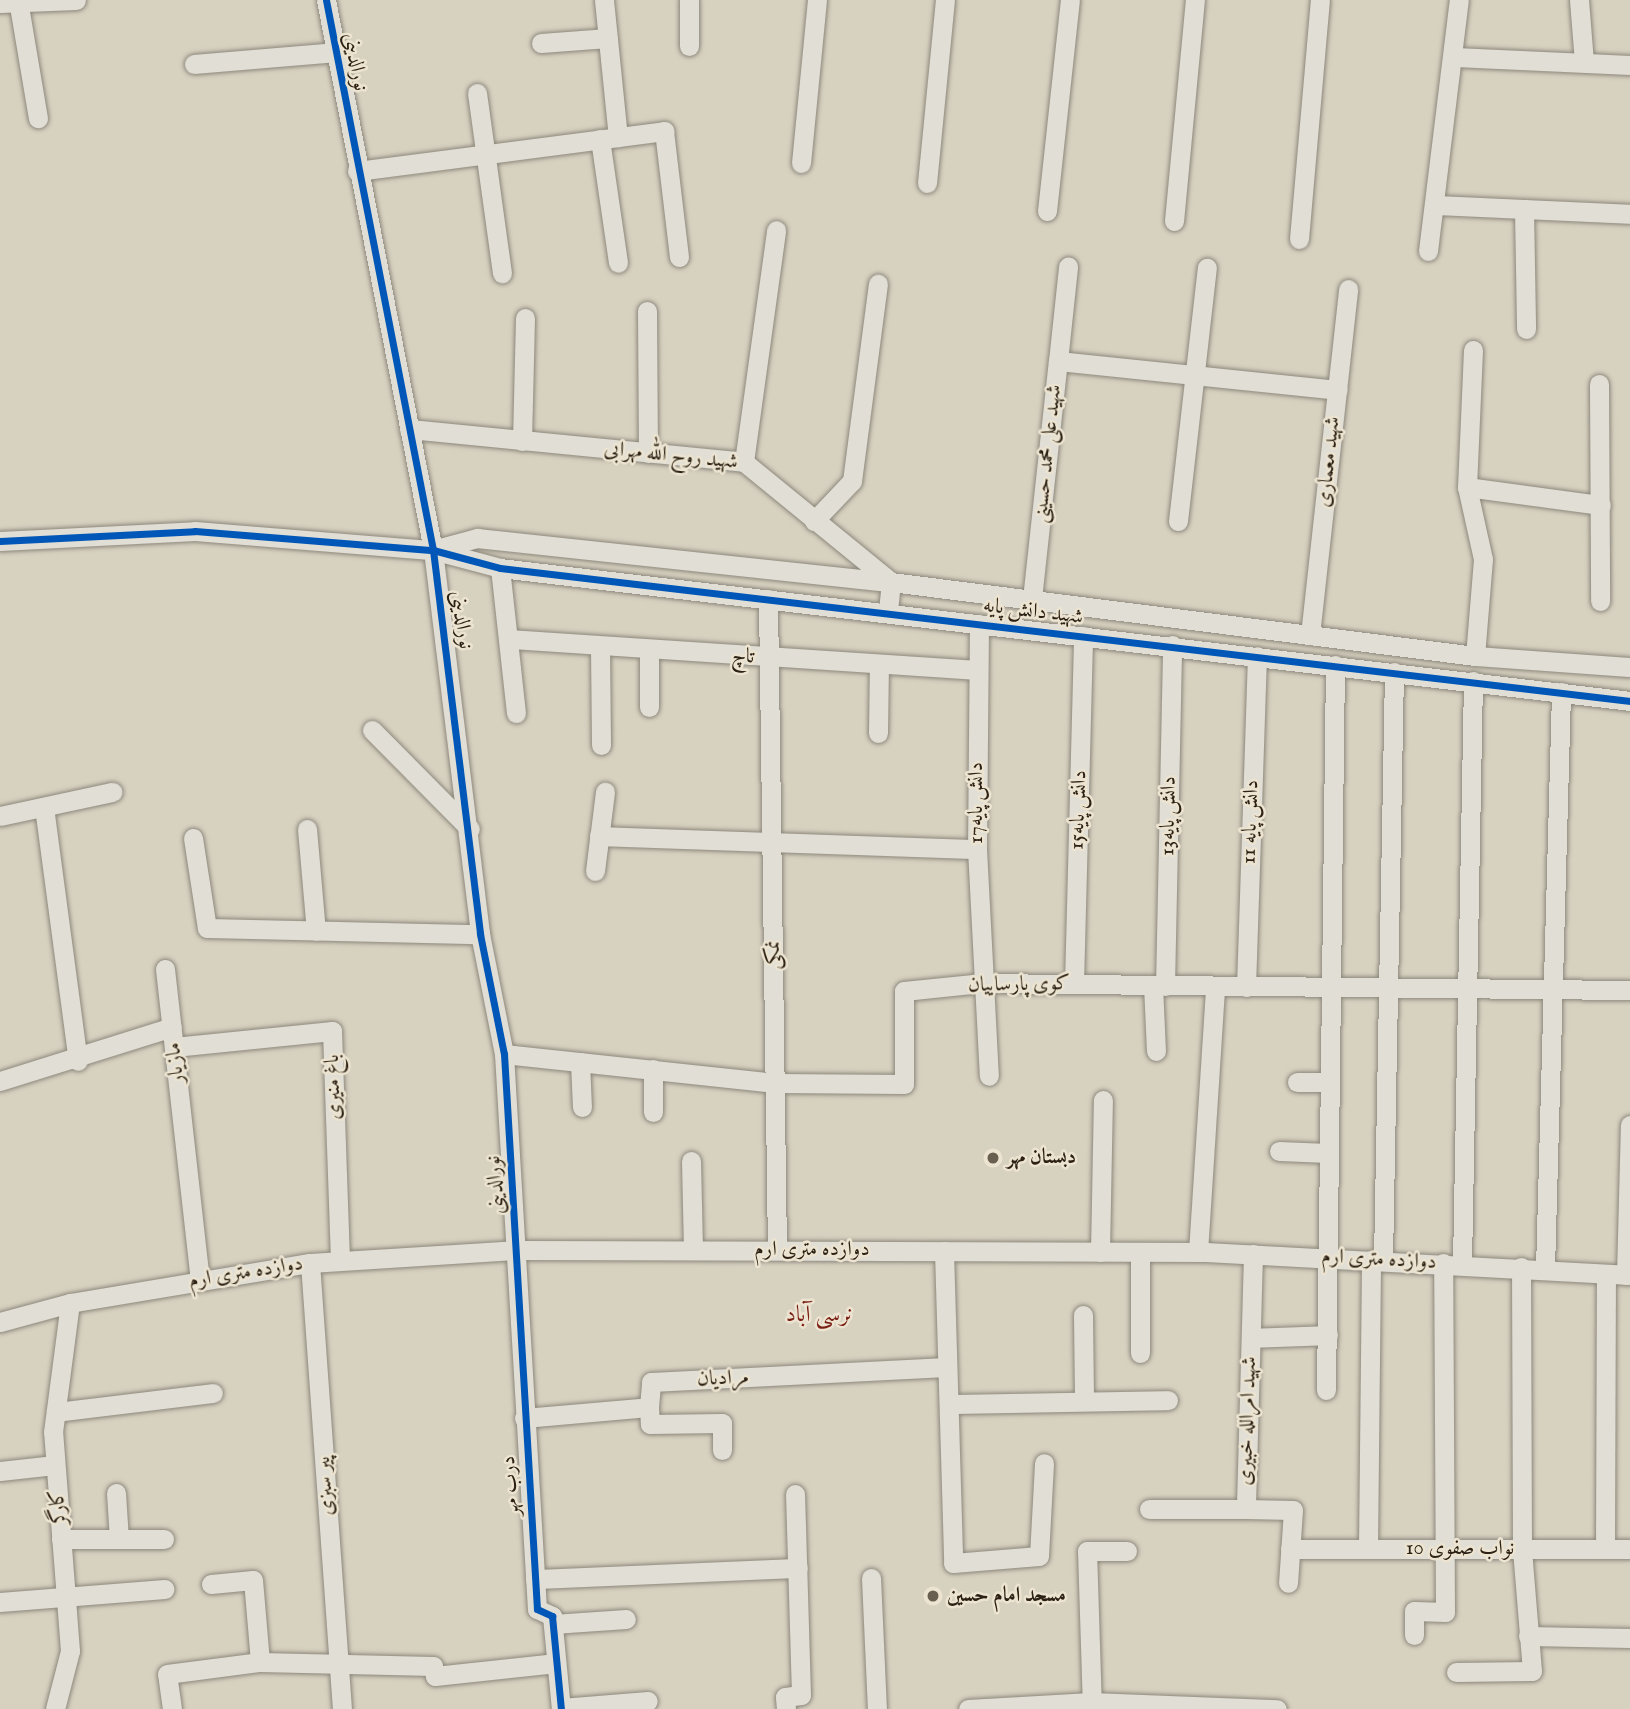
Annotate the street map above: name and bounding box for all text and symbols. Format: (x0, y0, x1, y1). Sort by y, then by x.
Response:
street label: نورالدینی (337, 31, 373, 93)
street label: شهید علی محمد حسینی (1028, 384, 1068, 524)
street label: شهید معماری (1312, 415, 1346, 509)
street label: شهید روح الله مهرابی (603, 436, 739, 476)
street label: نورالدینی (444, 589, 478, 651)
street label: شهید دانش پایه (982, 593, 1084, 631)
street label: تاچ (731, 644, 755, 670)
street label: دانش پایه17 (964, 762, 990, 844)
street label: دانش پایه15 (1065, 770, 1093, 850)
street label: دانش پایه13 (1156, 776, 1182, 856)
street label: دانش پایه 11 (1237, 779, 1265, 865)
street label: نمکی (761, 940, 787, 970)
street label: کوی پارساییان (968, 972, 1070, 998)
street label: مازیار (161, 1041, 191, 1085)
street label: باغ منیری (320, 1054, 348, 1120)
place label: دبستان مهر (1007, 1145, 1076, 1171)
marker: دبستان مهر (985, 1150, 1001, 1166)
street label: نورالدینی (481, 1155, 511, 1215)
street label: دوازده متری ارم (754, 1237, 870, 1263)
street label: دوازده متری ارم (1321, 1244, 1437, 1276)
street label: دوازده متری ارم (187, 1252, 305, 1294)
district label: نرسی آباد (785, 1301, 853, 1329)
street label: شهید امرالله خبیری (1233, 1356, 1263, 1486)
street label: مرادیان (697, 1365, 749, 1393)
street label: پیر سبزی (311, 1455, 341, 1517)
street label: درب مهر (496, 1455, 526, 1517)
street label: کارگر (45, 1488, 73, 1526)
street label: نواب صفوی 10 (1406, 1536, 1514, 1562)
place label: مسجد امام حسین (947, 1583, 1066, 1609)
marker: مسجد امام حسین (925, 1588, 941, 1604)

